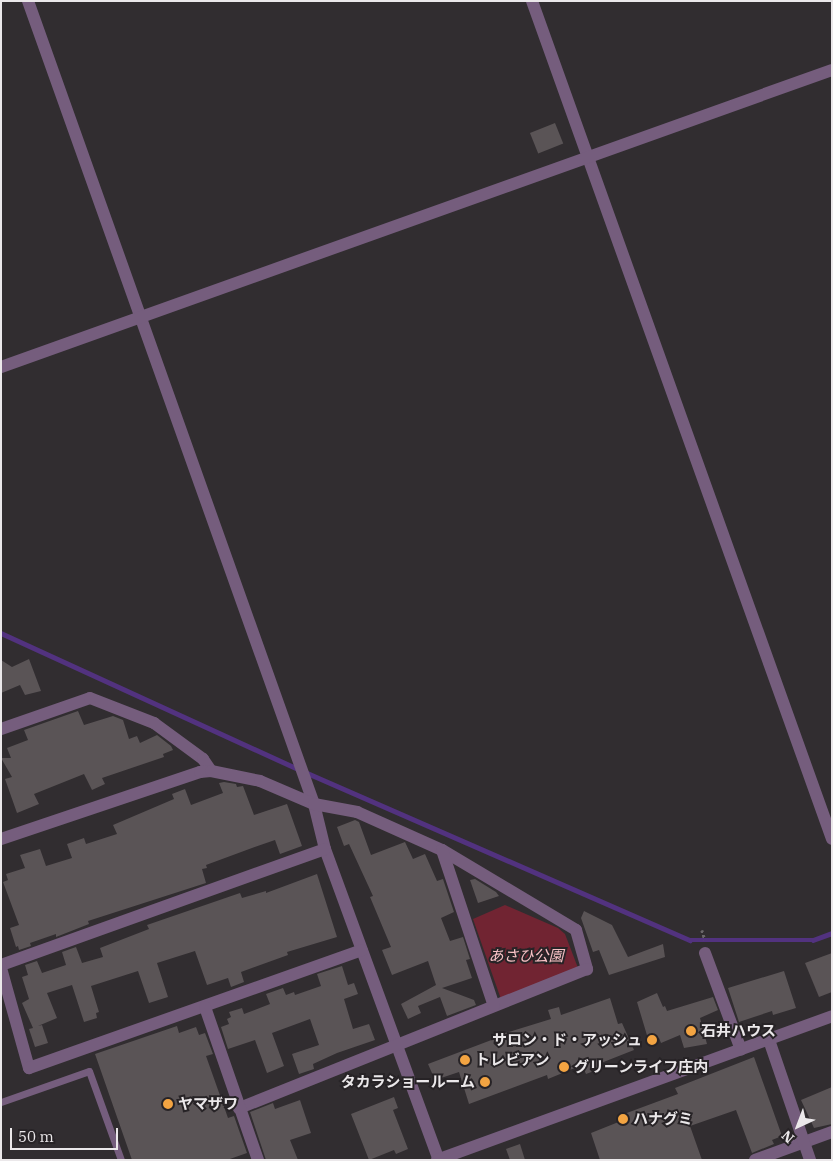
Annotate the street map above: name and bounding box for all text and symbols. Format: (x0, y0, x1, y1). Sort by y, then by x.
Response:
park label: あさひ公園 (489, 947, 563, 965)
place label: 石井ハウス (701, 1022, 776, 1040)
marker: 石井ハウス (685, 1025, 697, 1037)
place label: サロン・ド・アッシュ (492, 1031, 642, 1049)
marker: サロン・ド・アッシュ (646, 1034, 658, 1046)
place label: トレビアン (475, 1051, 550, 1069)
marker: トレビアン (459, 1054, 471, 1066)
place label: グリーンライフ庄内 (574, 1058, 709, 1076)
marker: グリーンライフ庄内 (558, 1061, 570, 1073)
place label: タカラショールーム (340, 1073, 475, 1091)
marker: タカラショールーム (479, 1076, 491, 1088)
place label: ヤマザワ (178, 1095, 238, 1113)
marker: ヤマザワ (162, 1098, 174, 1110)
north arrow (773, 1101, 823, 1151)
place label: ハナグミ (633, 1110, 693, 1128)
marker: ハナグミ (617, 1113, 629, 1125)
scale bar (12, 1118, 120, 1150)
text: 50 m (18, 1127, 54, 1146)
text: N (778, 1127, 798, 1147)

